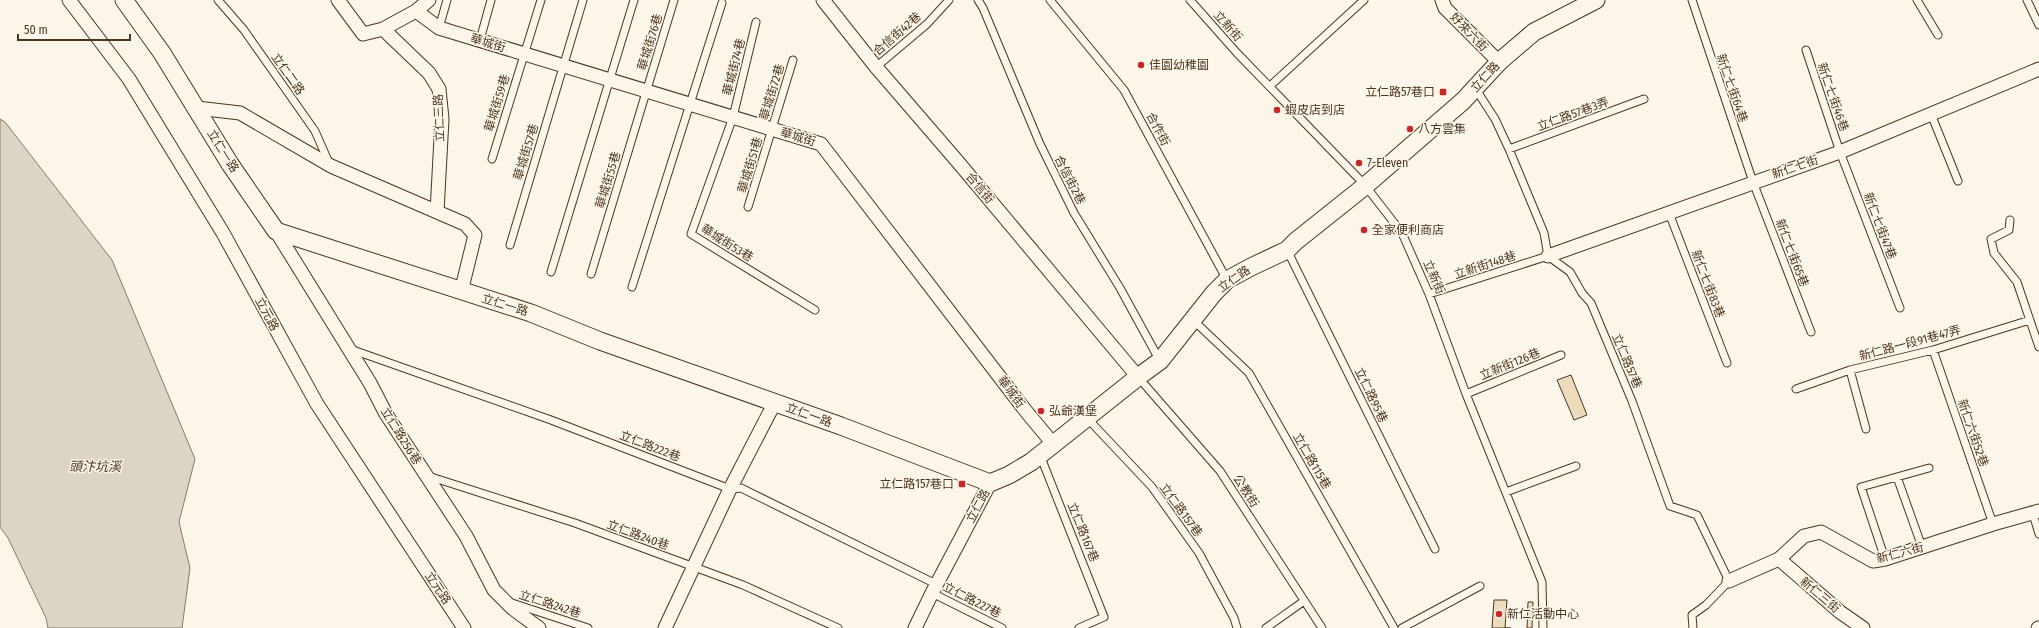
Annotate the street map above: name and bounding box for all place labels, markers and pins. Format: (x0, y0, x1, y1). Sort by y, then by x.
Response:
place label: 佳園幼稚園 (1149, 58, 1209, 72)
marker: 佳園幼稚園 (1136, 60, 1146, 70)
place label: 立仁路57巷口 (1365, 85, 1435, 99)
marker: 立仁路57巷口 (1438, 87, 1448, 97)
place label: 蝦皮店到店 (1285, 103, 1345, 117)
marker: 蝦皮店到店 (1272, 105, 1282, 115)
place label: 八方雲集 (1418, 122, 1466, 136)
marker: 八方雲集 (1405, 124, 1415, 134)
place label: 7-Eleven (1367, 156, 1408, 170)
marker: 7-Eleven (1354, 158, 1364, 168)
place label: 全家便利商店 (1372, 223, 1444, 237)
marker: 全家便利商店 (1359, 225, 1369, 235)
place label: 弘爺漢堡 (1049, 404, 1097, 418)
marker: 弘爺漢堡 (1036, 406, 1046, 416)
place label: 立仁路157巷口 (879, 477, 954, 491)
marker: 立仁路157巷口 (957, 479, 967, 489)
place label: 新仁活動中心 (1507, 607, 1579, 621)
marker: 新仁活動中心 (1494, 609, 1504, 619)

